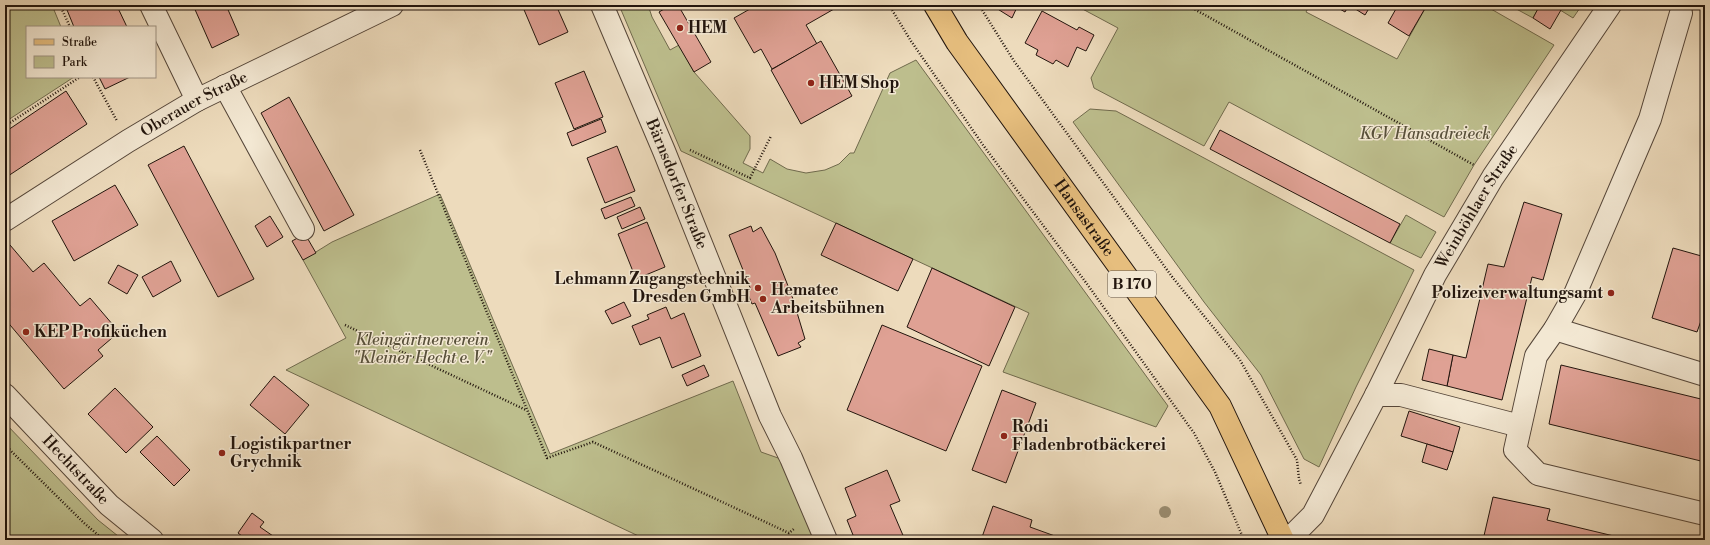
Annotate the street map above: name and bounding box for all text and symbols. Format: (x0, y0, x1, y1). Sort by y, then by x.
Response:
place label: HEM (688, 18, 727, 38)
marker: HEM (675, 23, 685, 33)
legend (26, 26, 156, 78)
text: Straße (62, 35, 97, 50)
text: Park (62, 55, 88, 70)
street label: Oberauer Straße (137, 67, 251, 141)
place label: HEM Shop (819, 73, 899, 93)
marker: HEM Shop (806, 78, 816, 88)
street label: Bärnsdorfer Straße (641, 115, 712, 252)
park label: KGV Hansadreieck (1359, 124, 1491, 144)
street label: Weinböhlaer Straße (1431, 140, 1522, 273)
street label: Hansastraße (1049, 175, 1119, 260)
place label: Lehmann Zugangstechnik Dresden GmbH (554, 269, 751, 307)
road number: B 170 (1108, 271, 1156, 297)
place label: Hematec Arbeitsbühnen (770, 280, 885, 318)
marker: Lehmann Zugangstechnik Dresden GmbH (753, 283, 763, 293)
place label: Polizeiverwaltungsamt (1432, 283, 1603, 303)
marker: Polizeiverwaltungsamt (1606, 288, 1616, 298)
marker: Hematec Arbeitsbühnen (758, 294, 768, 304)
place label: KEP Profiküchen (34, 322, 167, 342)
marker: KEP Profiküchen (21, 327, 31, 337)
park label: Kleingärtnerverein "Kleiner Hecht e. V." (353, 330, 493, 368)
place label: Rodi Fladenbrotbäckerei (1012, 417, 1166, 455)
street label: Hechtstraße (38, 431, 114, 509)
marker: Rodi Fladenbrotbäckerei (999, 431, 1009, 441)
place label: Logistikpartner Grychnik (230, 434, 352, 472)
marker: Logistikpartner Grychnik (217, 448, 227, 458)

